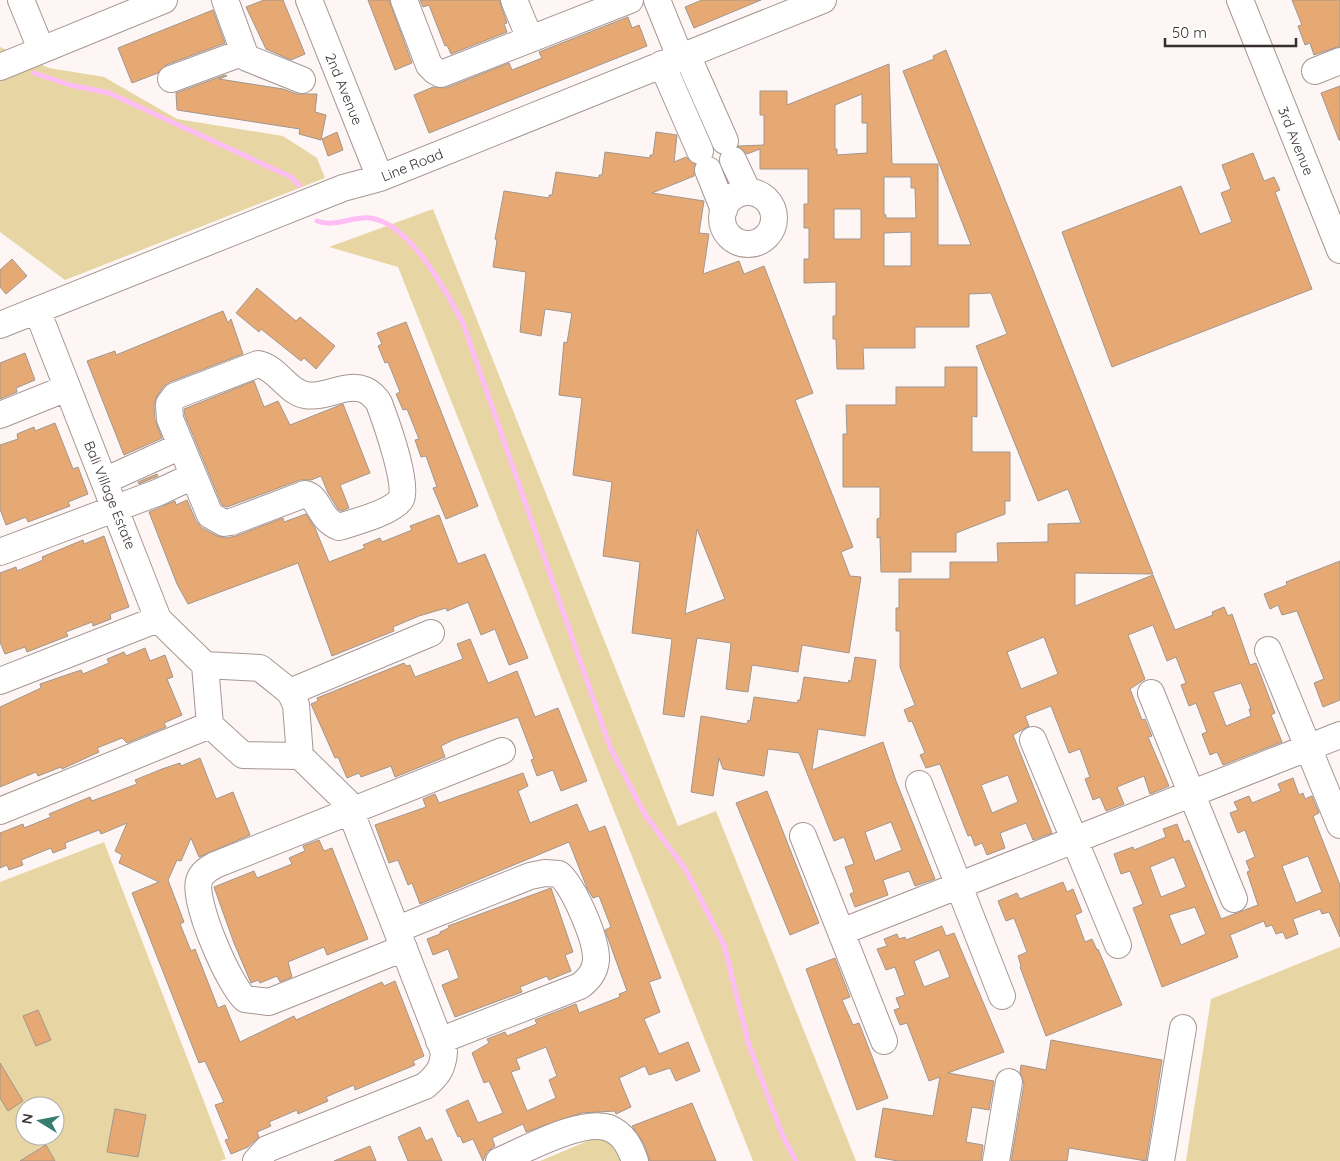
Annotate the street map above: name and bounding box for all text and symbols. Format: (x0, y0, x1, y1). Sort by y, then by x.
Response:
scale bar (1165, 15, 1296, 47)
text: 50 m (1172, 23, 1207, 42)
street label: 2nd Avenue (321, 50, 367, 128)
street label: 3rd Avenue (1274, 104, 1318, 178)
street label: Line Road (378, 144, 446, 186)
street label: Bali Village Estate (80, 438, 140, 552)
north arrow (15, 1096, 65, 1146)
text: N (17, 1112, 37, 1125)

